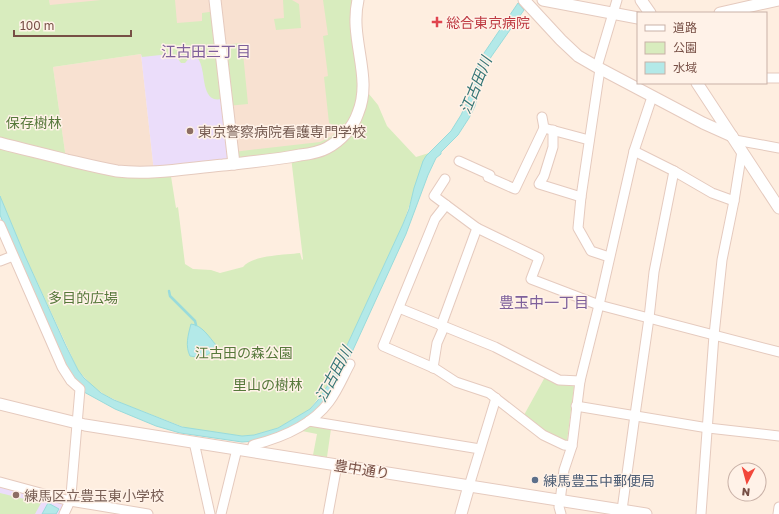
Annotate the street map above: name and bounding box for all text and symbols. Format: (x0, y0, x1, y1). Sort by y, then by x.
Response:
scale bar (14, 12, 131, 38)
legend (637, 12, 767, 84)
place label: 総合東京病院 (446, 14, 530, 31)
marker: 総合東京病院 (431, 16, 443, 28)
text: 100 m (20, 18, 54, 33)
text: 道路 (673, 20, 697, 35)
text: 公園 (673, 40, 697, 55)
district label: 江古田三丁目 (161, 42, 251, 60)
water label: 江古田川 (455, 52, 495, 116)
text: 水域 (673, 60, 697, 75)
park label: 保存樹林 (6, 114, 62, 131)
place label: 東京警察病院看護専門学校 (198, 123, 366, 140)
marker: 東京警察病院看護専門学校 (185, 126, 195, 136)
park label: 多目的広場 (48, 289, 118, 306)
district label: 豊玉中一丁目 (499, 293, 589, 311)
water label: 江古田川 (311, 342, 356, 405)
park label: 江古田の森公園 (195, 344, 293, 361)
park label: 里山の樹林 (233, 376, 303, 393)
street label: 豊中通り (333, 456, 391, 482)
north arrow (727, 462, 767, 502)
place label: 練馬豊玉中郵便局 (543, 472, 655, 489)
marker: 練馬豊玉中郵便局 (530, 475, 540, 485)
text: N (741, 486, 751, 499)
place label: 練馬区立豊玉東小学校 (24, 487, 164, 504)
marker: 練馬区立豊玉東小学校 (11, 490, 21, 500)

